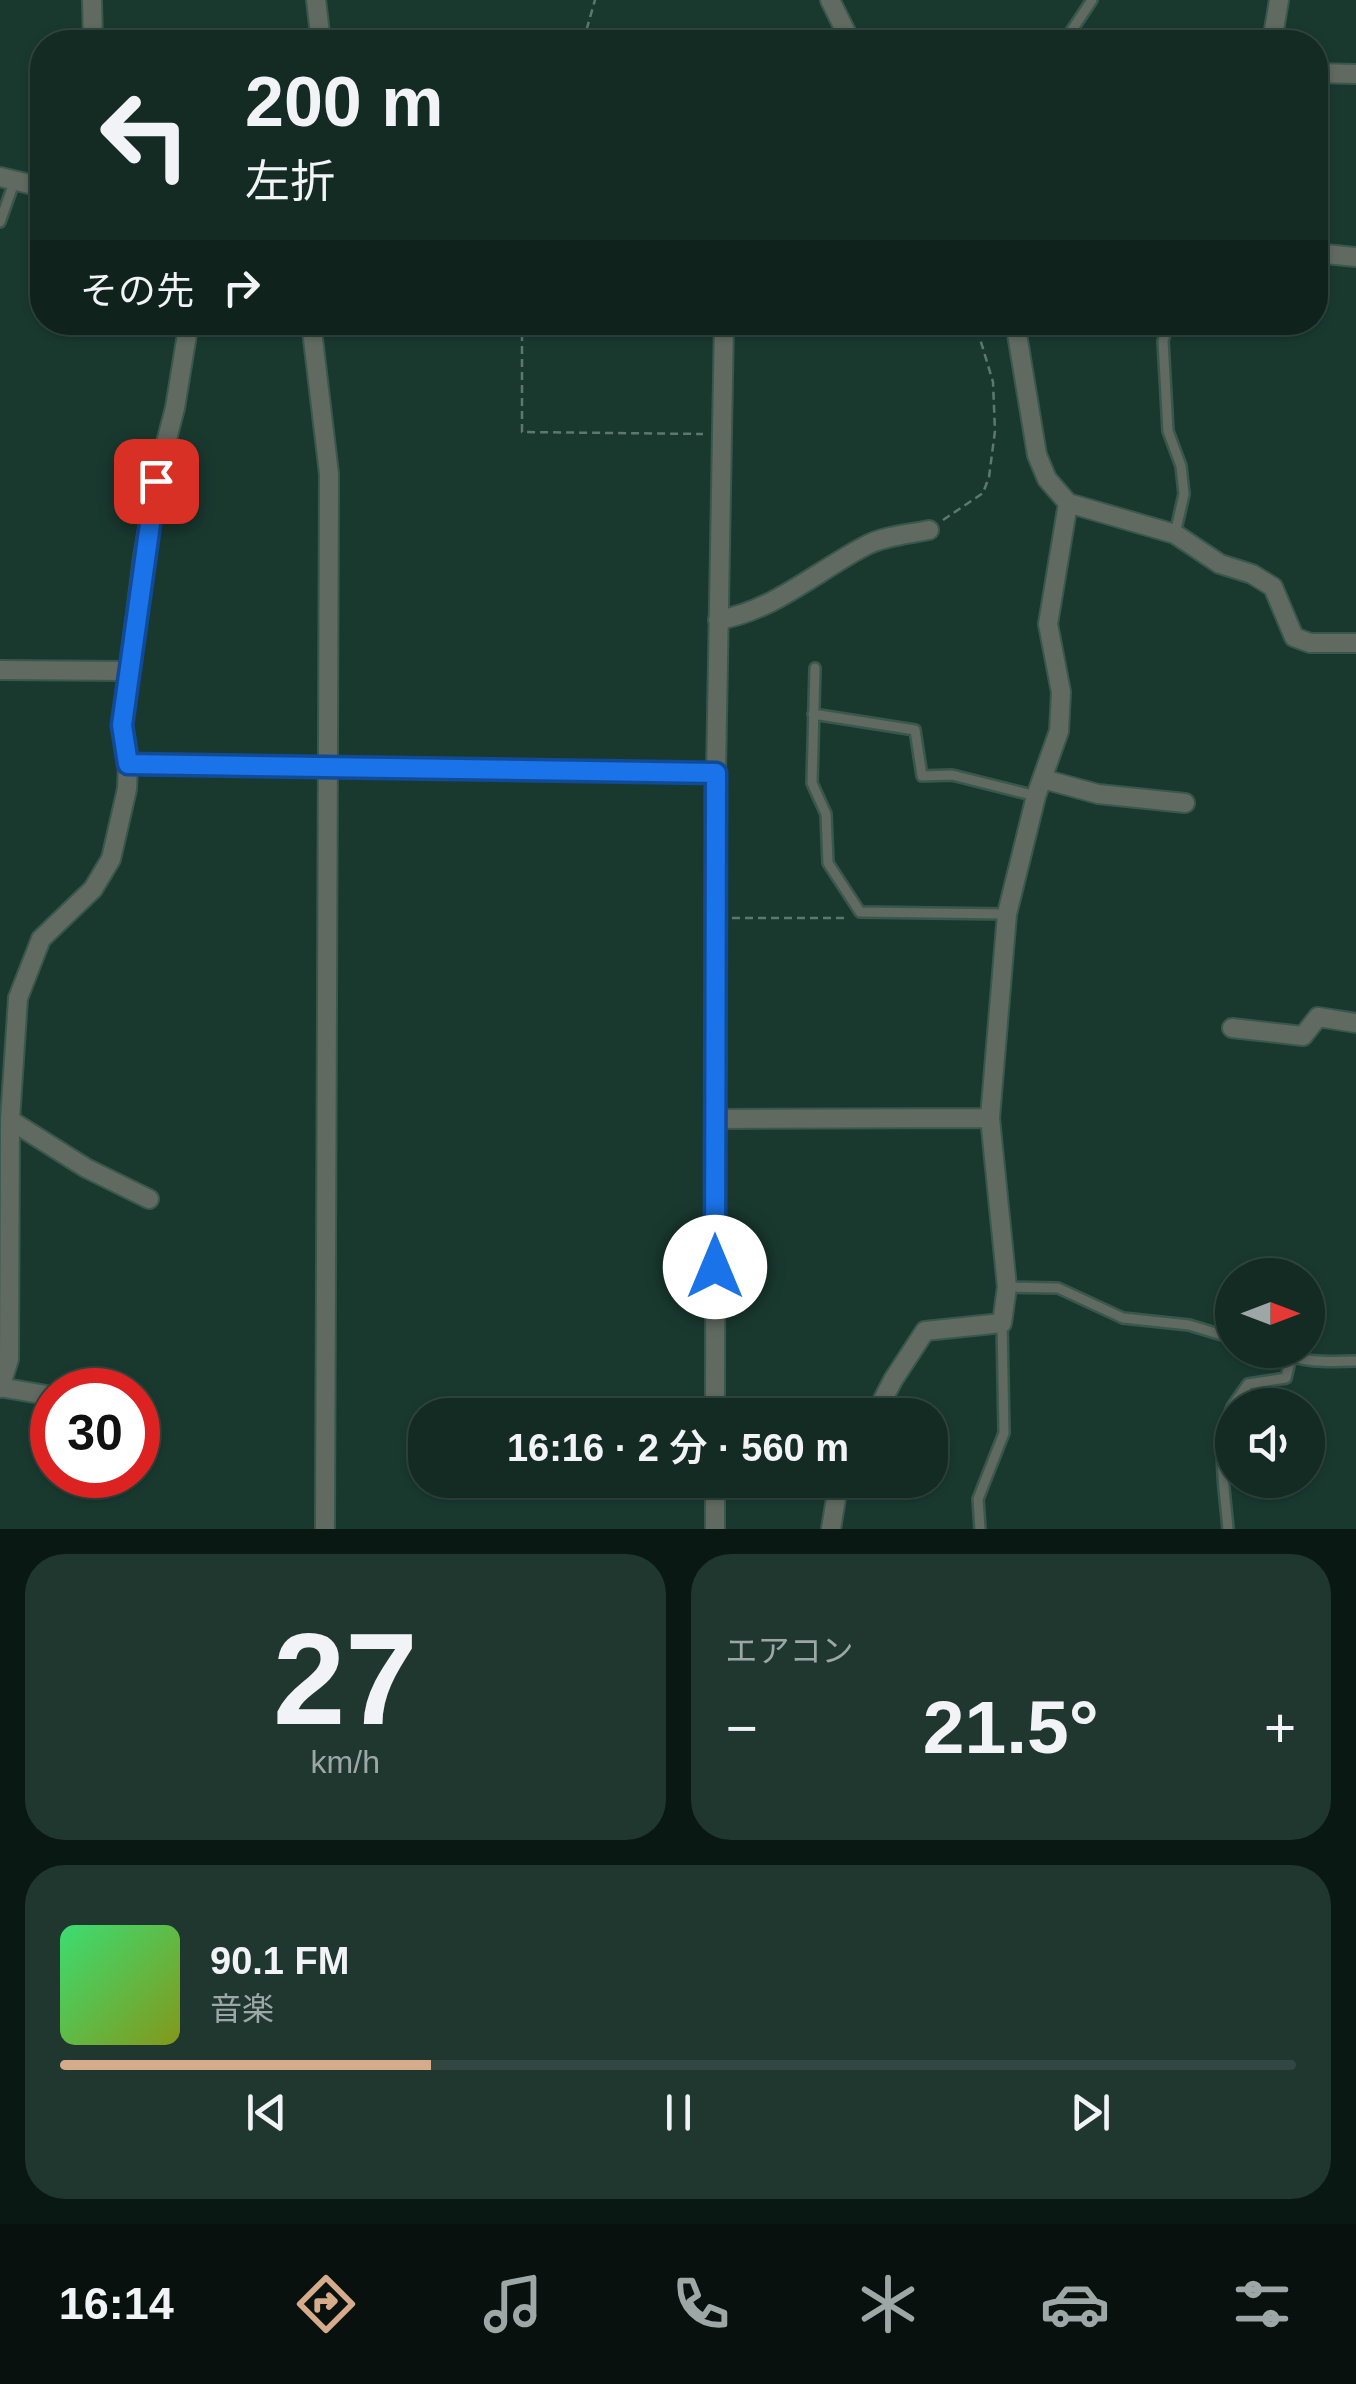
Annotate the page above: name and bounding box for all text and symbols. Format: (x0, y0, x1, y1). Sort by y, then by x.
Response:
text: 200 m (245, 63, 443, 141)
icon: left (80, 70, 210, 200)
text: 左折 (245, 156, 335, 207)
icon: right (214, 260, 269, 315)
text: その先 (80, 270, 194, 312)
pin (114, 439, 199, 524)
icon: arrive (129, 454, 184, 509)
position arrow (663, 1215, 767, 1319)
north arrow (1215, 1258, 1325, 1368)
map controls (1215, 1258, 1325, 1498)
speed limit sign: 30 (30, 1368, 160, 1498)
button: sound (1215, 1388, 1325, 1498)
text: 16:16 · 2 分 · 560 m (507, 1427, 849, 1469)
text: 27 (273, 1606, 418, 1752)
text: エアコン (726, 1633, 854, 1669)
text: 21.5° (923, 1685, 1099, 1769)
text: − (726, 1697, 758, 1759)
text: + (1264, 1697, 1296, 1759)
text: km/h (311, 1744, 380, 1780)
text: 90.1 FM (210, 1940, 349, 1982)
text: 音楽 (210, 1991, 274, 2027)
icon: previous (239, 2085, 294, 2140)
icon: pause (651, 2085, 706, 2140)
icon: next (1063, 2085, 1118, 2140)
icon: directions (291, 2269, 361, 2339)
icon: music (478, 2269, 548, 2339)
icon: phone (666, 2269, 736, 2339)
icon: climate (853, 2269, 923, 2339)
icon: car (1040, 2269, 1110, 2339)
icon: filters (1227, 2269, 1297, 2339)
text: 16:14 (59, 2278, 174, 2329)

